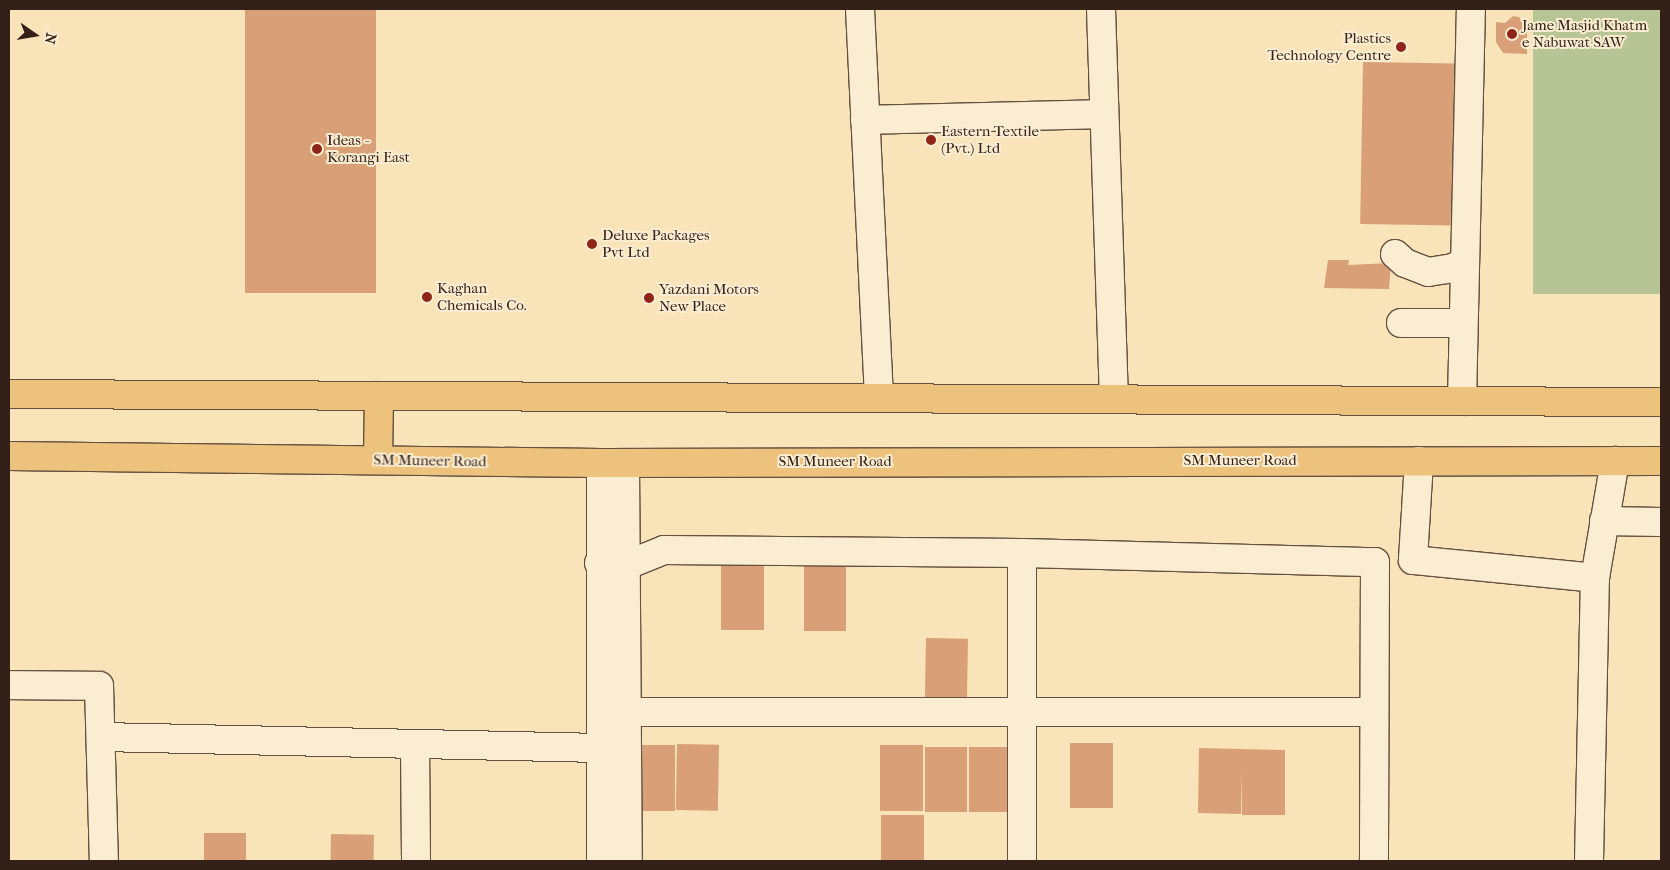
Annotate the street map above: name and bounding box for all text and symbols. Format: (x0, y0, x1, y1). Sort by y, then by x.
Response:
north arrow (10, 10, 60, 60)
place label: Jame Masjid Khatm e Nabuwat SAW (1522, 16, 1647, 51)
marker: Jame Masjid Khatm e Nabuwat SAW (1506, 28, 1518, 40)
place label: Plastics Technology Centre (1268, 29, 1391, 64)
text: N (41, 31, 60, 46)
marker: Plastics Technology Centre (1395, 41, 1407, 53)
place label: Eastern Textile (Pvt.) Ltd (941, 122, 1039, 157)
place label: Ideas - Korangi East (327, 131, 410, 166)
marker: Eastern Textile (Pvt.) Ltd (925, 134, 937, 146)
marker: Ideas - Korangi East (311, 143, 323, 155)
place label: Deluxe Packages Pvt Ltd (602, 226, 709, 261)
marker: Deluxe Packages Pvt Ltd (586, 238, 598, 250)
place label: Kaghan Chemicals Co. (437, 279, 527, 314)
place label: Yazdani Motors New Place (659, 280, 759, 315)
marker: Kaghan Chemicals Co. (421, 291, 433, 303)
marker: Yazdani Motors New Place (643, 292, 655, 304)
street label: SM Muneer Road (373, 451, 487, 471)
street label: SM Muneer Road (1183, 452, 1297, 470)
street label: SM Muneer Road (778, 453, 892, 471)

